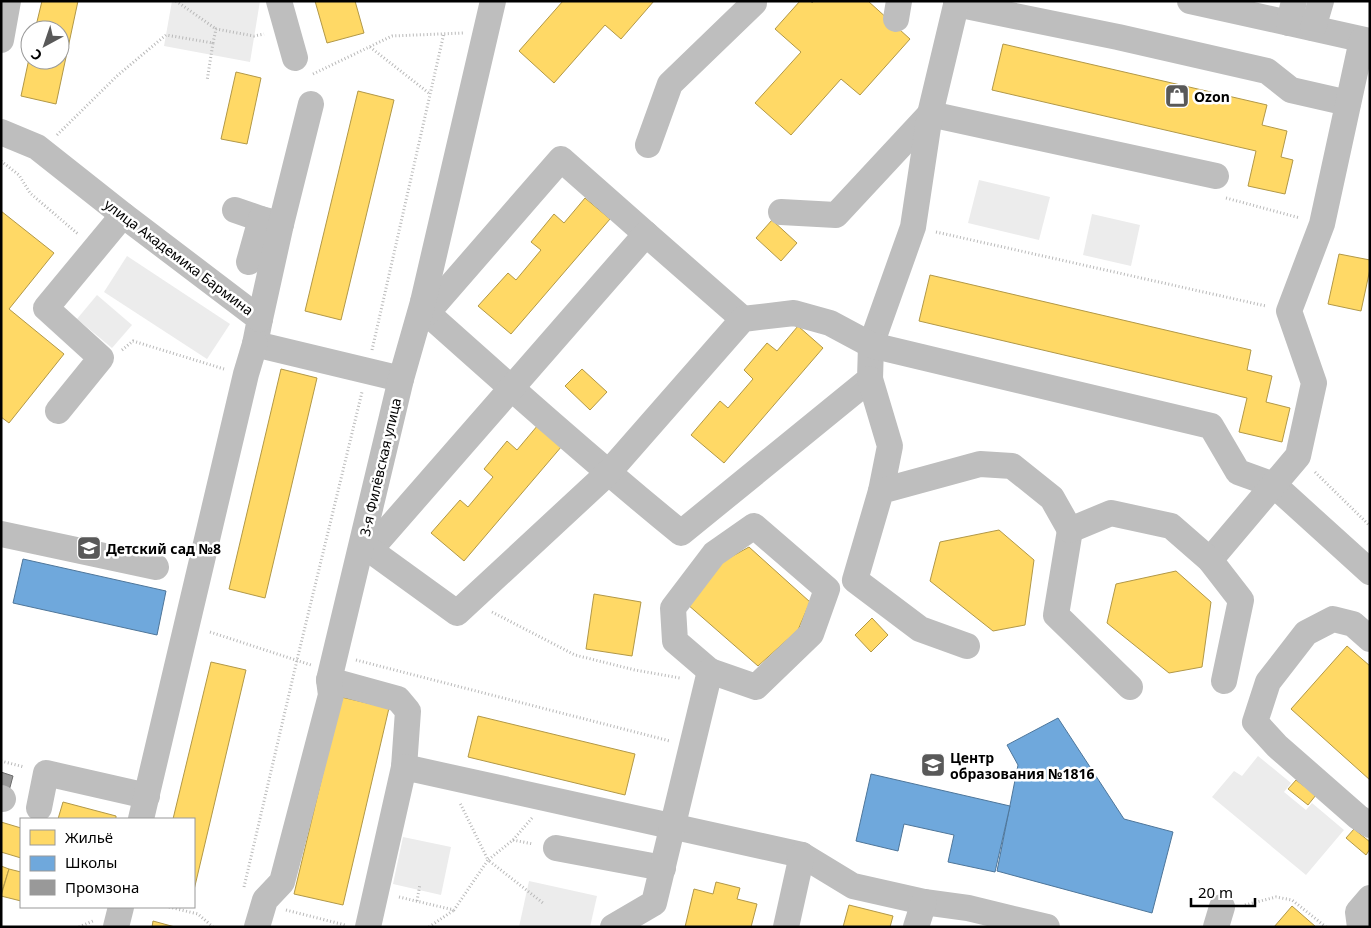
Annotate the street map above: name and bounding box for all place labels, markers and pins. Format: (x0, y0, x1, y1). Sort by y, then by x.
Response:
shop icon: Ozon (1164, 83, 1190, 109)
place label: Ozon (1194, 87, 1230, 106)
school or university icon: Детский сад №8 (76, 535, 102, 561)
place label: Детский сад №8 (106, 539, 221, 558)
place label: Центр образования №1816 (950, 748, 1094, 783)
school or university icon: Центр образования №1816 (920, 752, 946, 778)

